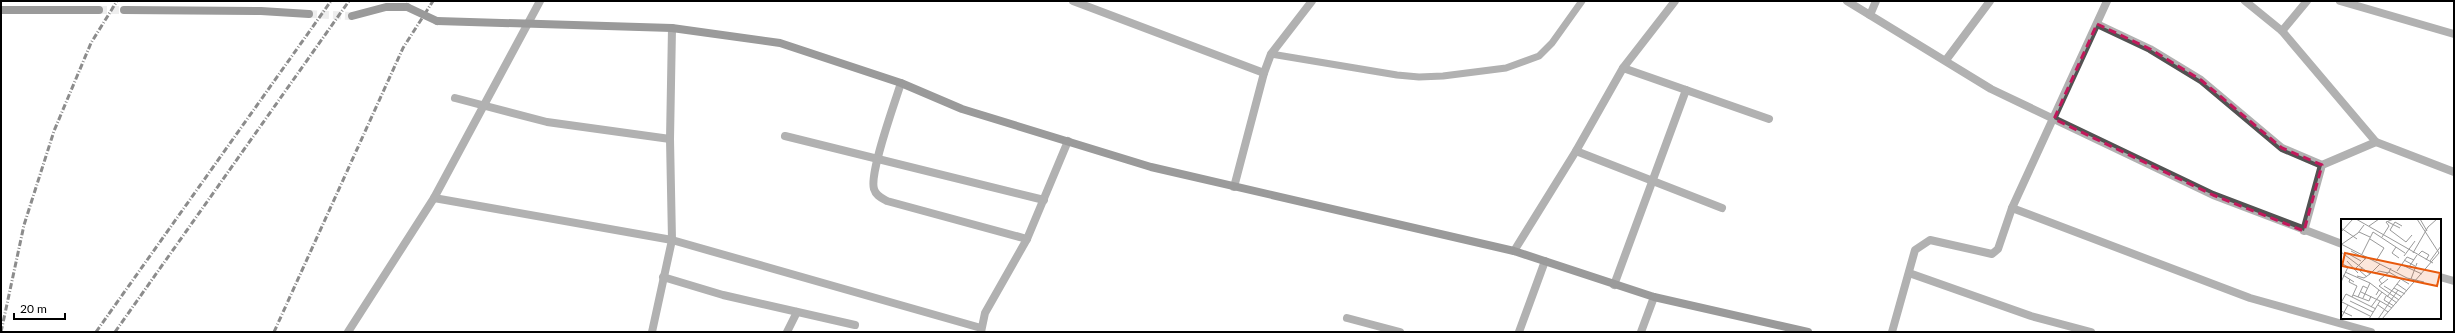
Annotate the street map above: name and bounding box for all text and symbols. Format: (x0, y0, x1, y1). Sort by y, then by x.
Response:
inset map (2341, 219, 2441, 319)
scale bar (14, 295, 65, 321)
text: 20 m (20, 301, 47, 316)

